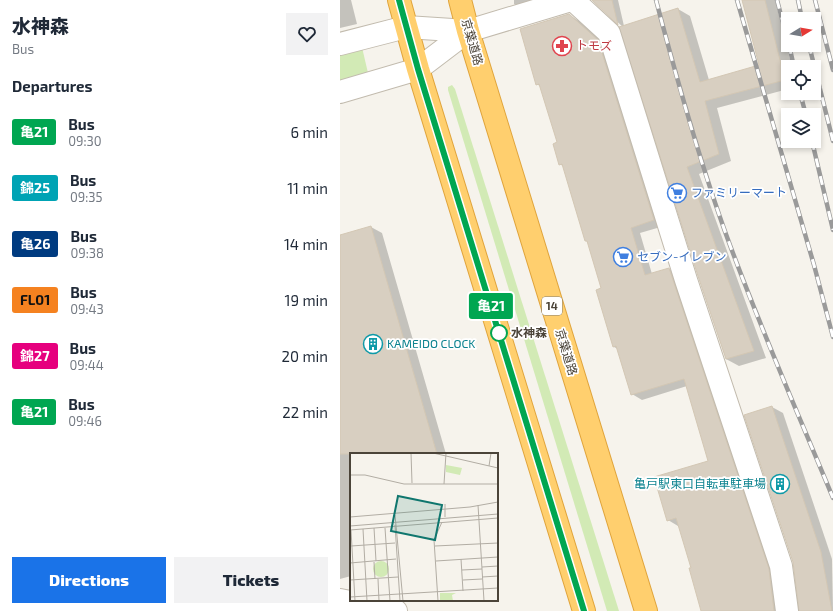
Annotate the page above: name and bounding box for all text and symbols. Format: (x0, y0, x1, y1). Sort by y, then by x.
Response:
north arrow (781, 12, 821, 52)
map controls (781, 12, 821, 148)
button: heart (286, 13, 328, 55)
text: 水神森 (12, 14, 69, 37)
street label: 京葉道路 (460, 17, 486, 67)
pharmacy icon: トモズ (551, 35, 573, 57)
place label: トモズ (576, 38, 612, 52)
text: Bus (12, 41, 34, 57)
button: locate (781, 60, 821, 100)
text: Departures (12, 77, 92, 95)
button: layers (781, 108, 821, 148)
text: Bus (68, 115, 95, 133)
text: 亀21 (20, 123, 48, 140)
text: 6 min (290, 123, 328, 141)
text: 09:30 (68, 133, 102, 149)
text: Bus (70, 171, 96, 189)
text: 錦25 (20, 179, 50, 196)
text: 11 min (287, 179, 328, 197)
supermarket icon: ファミリーマート (666, 182, 688, 204)
place label: ファミリーマート (691, 185, 787, 199)
text: 09:35 (70, 189, 102, 205)
text: Bus (70, 227, 97, 245)
text: 亀26 (20, 235, 50, 252)
text: 14 min (284, 235, 328, 253)
text: 09:38 (70, 245, 104, 261)
supermarket icon: セブン-イレブン (612, 246, 634, 268)
place label: セブン-イレブン (637, 249, 726, 263)
text: Bus (70, 283, 97, 301)
text: FL01 (20, 291, 50, 308)
text: 19 min (285, 291, 328, 309)
line badge: 亀21 (468, 293, 514, 319)
text: 亀21 (477, 297, 505, 314)
road number: 14 (542, 297, 562, 315)
text: 09:43 (70, 301, 104, 317)
marker: 水神森 (490, 324, 508, 342)
place label: 水神森 (511, 325, 547, 339)
street label: 京葉道路 (553, 327, 581, 377)
building icon: KAMEIDO CLOCK (362, 333, 384, 355)
place label: KAMEIDO CLOCK (387, 336, 475, 350)
text: Bus (70, 339, 96, 357)
text: 錦27 (20, 347, 50, 364)
text: 20 min (282, 347, 328, 365)
text: 09:44 (70, 357, 104, 373)
text: Bus (68, 395, 95, 413)
text: 亀21 (20, 403, 48, 420)
text: 22 min (282, 403, 328, 421)
text: 09:46 (68, 413, 102, 429)
inset map (350, 453, 498, 601)
building icon: 亀戸駅東口自転車駐車場 (769, 473, 791, 495)
place label: 亀戸駅東口自転車駐車場 (634, 476, 766, 490)
button: Directions (12, 557, 166, 603)
button: Tickets (174, 557, 328, 603)

